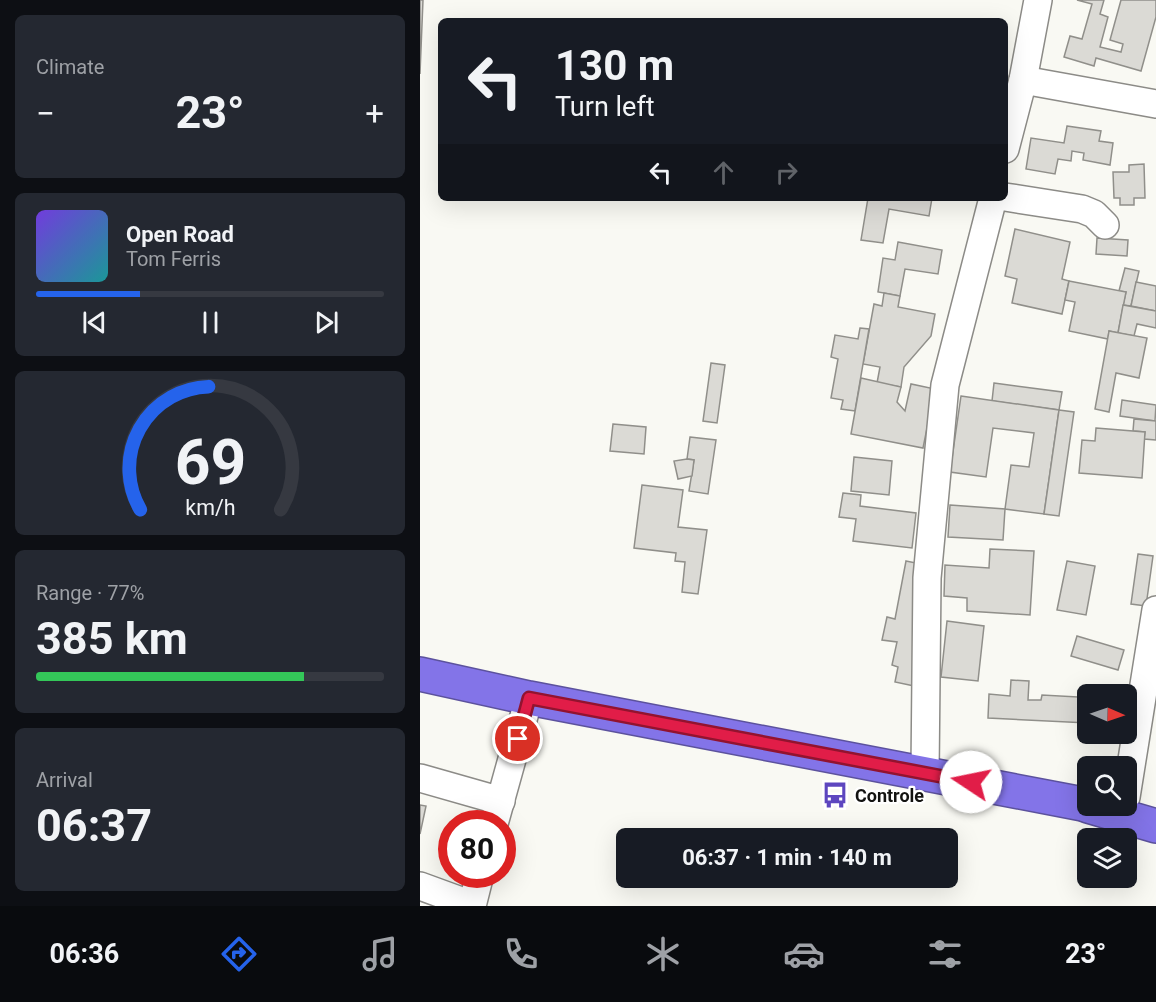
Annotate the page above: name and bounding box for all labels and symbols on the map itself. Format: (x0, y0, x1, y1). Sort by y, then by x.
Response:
north arrow (1077, 684, 1137, 744)
pin (492, 713, 543, 764)
position arrow (939, 750, 1003, 814)
bus stop icon: Controle (820, 780, 850, 810)
place label: Controle (855, 785, 924, 806)
speed limit sign: 80 (438, 810, 516, 888)

